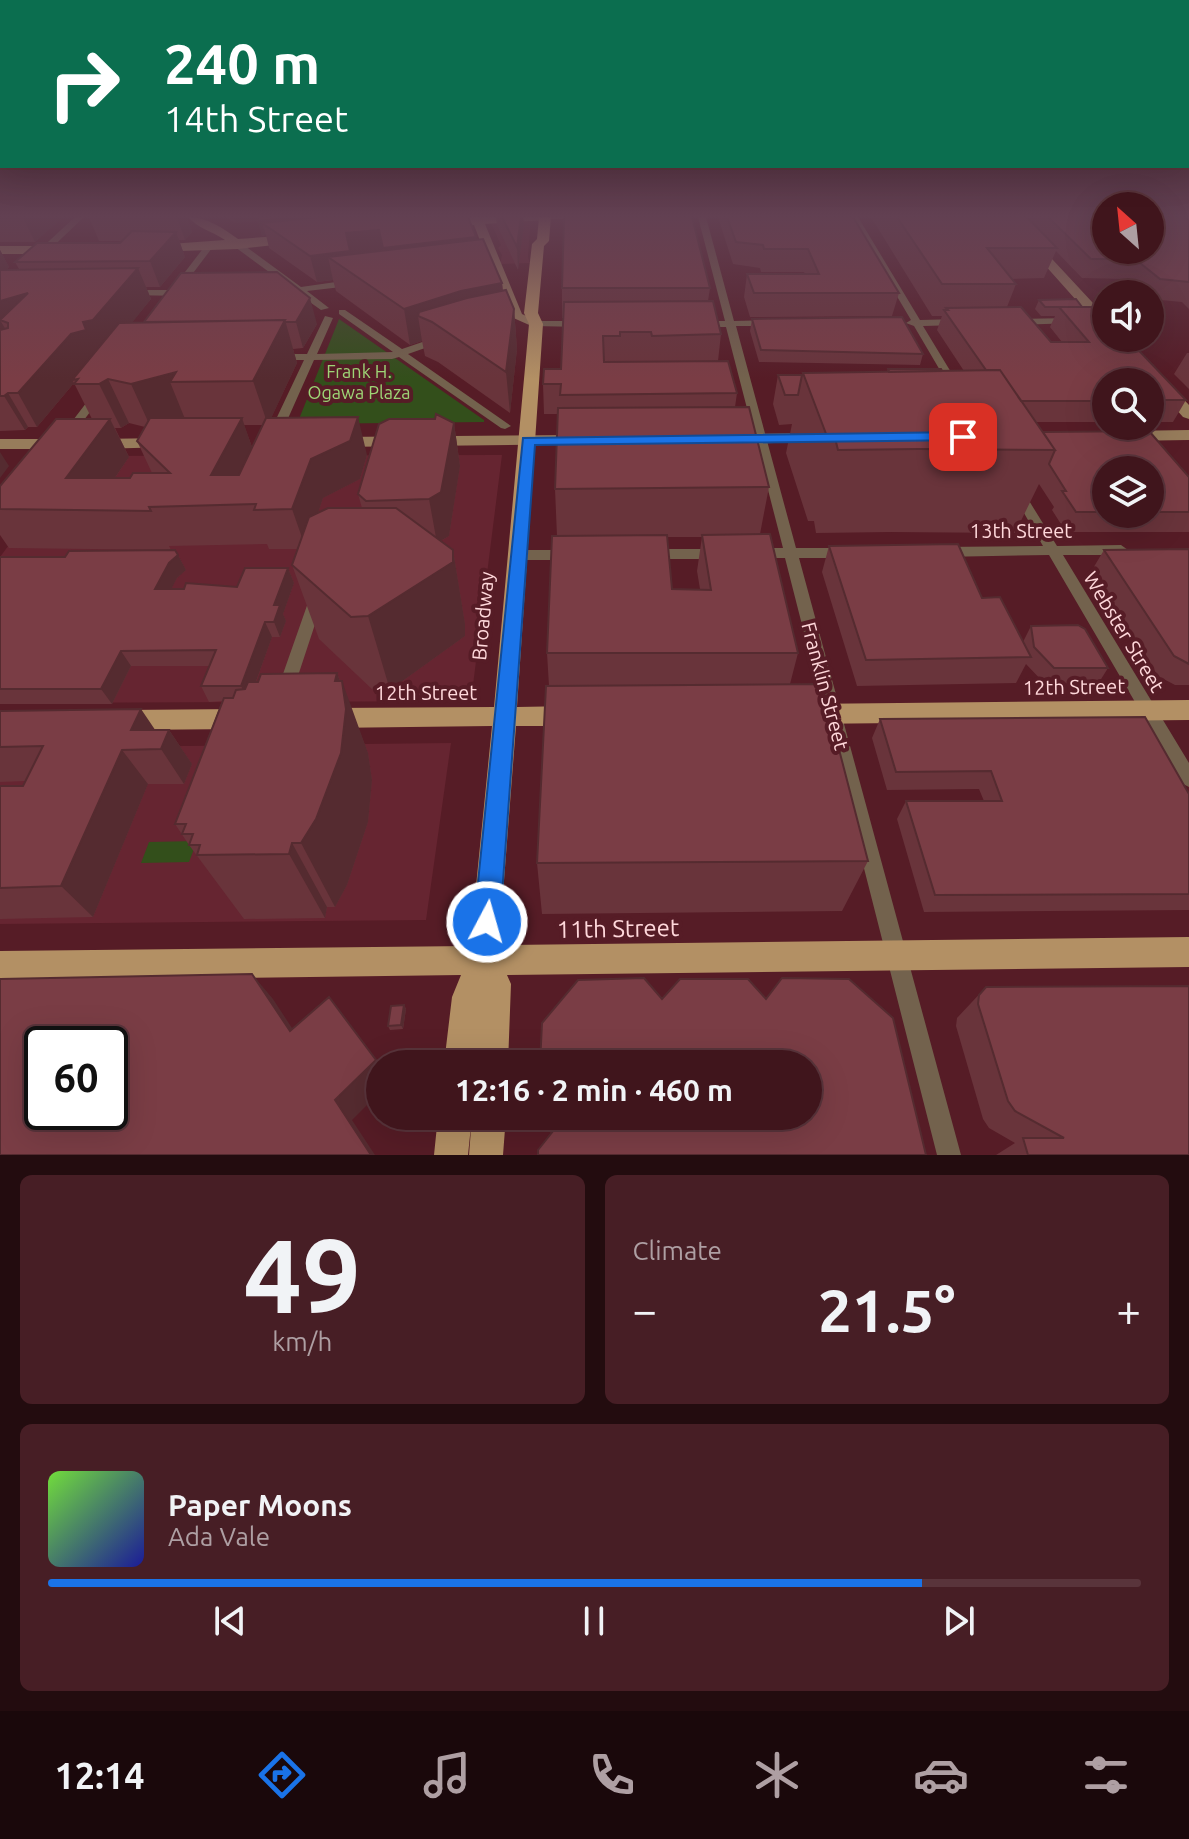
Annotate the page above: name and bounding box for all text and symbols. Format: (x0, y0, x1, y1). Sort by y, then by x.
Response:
icon: right (32, 32, 136, 136)
text: 240 m (164, 32, 320, 95)
text: 14th Street (164, 98, 348, 139)
north arrow (1092, 192, 1164, 264)
map controls (1092, 192, 1164, 528)
button: sound (1092, 280, 1164, 352)
park label: Frank H. Ogawa Plaza (307, 361, 411, 402)
button: search (1092, 368, 1164, 440)
pin (929, 403, 997, 471)
icon: arrive (941, 415, 985, 459)
button: layers (1092, 456, 1164, 528)
street label: 13th Street (970, 519, 1072, 542)
street label: Webster Street (1079, 567, 1170, 696)
street label: Broadway (467, 570, 498, 661)
street label: Franklin Street (797, 619, 854, 752)
street label: 12th Street (1023, 674, 1125, 699)
street label: 12th Street (375, 681, 477, 704)
position arrow (445, 880, 529, 964)
street label: 11th Street (556, 914, 680, 943)
speed limit sign: 60 (24, 1026, 128, 1130)
text: 12:16 · 2 min · 460 m (455, 1073, 733, 1107)
text: 49 (244, 1216, 361, 1333)
text: Climate (633, 1236, 722, 1265)
text: 21.5° (818, 1276, 955, 1343)
text: − (633, 1285, 657, 1334)
text: + (1116, 1285, 1141, 1334)
text: km/h (272, 1327, 332, 1356)
text: Paper Moons (168, 1488, 352, 1522)
text: Ada Vale (168, 1522, 270, 1551)
icon: previous (208, 1599, 252, 1643)
icon: pause (572, 1599, 616, 1643)
icon: next (937, 1599, 981, 1643)
icon: directions (254, 1747, 310, 1803)
icon: music (419, 1747, 475, 1803)
icon: phone (584, 1747, 640, 1803)
icon: climate (749, 1747, 805, 1803)
icon: car (913, 1747, 969, 1803)
icon: filters (1078, 1747, 1134, 1803)
text: 12:14 (54, 1755, 145, 1796)

